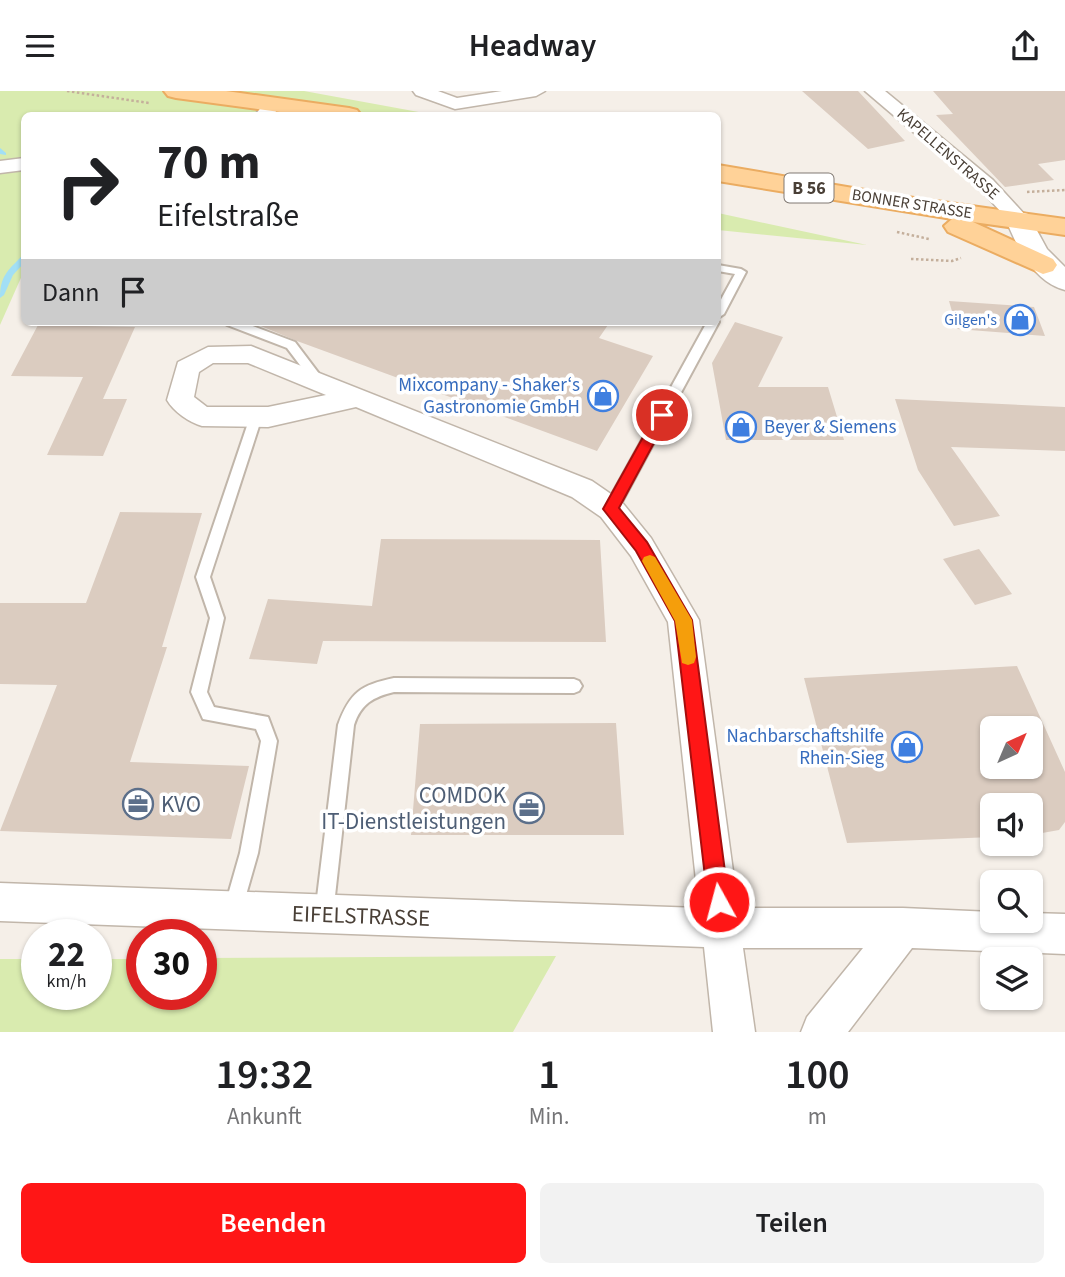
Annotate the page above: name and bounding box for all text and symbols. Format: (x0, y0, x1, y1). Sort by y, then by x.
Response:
text: Headway (469, 23, 596, 69)
icon: menu (21, 27, 59, 65)
icon: share (1006, 27, 1044, 65)
street label: KAPELLENSTRASSE (892, 103, 1004, 205)
text: 70 m (157, 128, 261, 198)
icon: right (42, 140, 133, 231)
road number: B 56 (784, 173, 834, 203)
street label: BONNER STRASSE (850, 184, 974, 224)
text: Eifelstraße (157, 193, 299, 239)
icon: arrive (114, 273, 152, 311)
text: Dann (42, 274, 100, 311)
shop icon: Gilgen's (1003, 303, 1037, 337)
place label: Gilgen's (944, 309, 997, 331)
place label: Mixcompany - Shaker‘s Gastronomie GmbH (398, 372, 580, 421)
shop icon: Mixcompany - Shaker‘s Gastronomie GmbH (586, 379, 620, 413)
pin (632, 385, 692, 445)
icon: arrive (643, 396, 681, 434)
shop icon: Beyer & Siemens (724, 410, 758, 444)
place label: Beyer & Siemens (764, 414, 896, 441)
north arrow (980, 716, 1043, 779)
map controls (980, 716, 1043, 1010)
place label: Nachbarschaftshilfe Rhein-Sieg (727, 723, 884, 772)
shop icon: Nachbarschaftshilfe Rhein-Sieg (890, 730, 924, 764)
place label: COMDOK IT-Dienstleistungen (321, 779, 507, 838)
office icon: KVO (121, 787, 155, 821)
place label: KVO (161, 788, 201, 821)
office icon: COMDOK IT-Dienstleistungen (512, 791, 546, 825)
button: sound (980, 793, 1043, 856)
position arrow (682, 865, 756, 939)
button: search (980, 870, 1043, 933)
street label: EIFELSTRASSE (291, 897, 431, 935)
speed limit sign: 30 (126, 919, 217, 1010)
text: 22 (48, 930, 85, 980)
button: layers (980, 947, 1043, 1010)
text: km/h (47, 969, 86, 994)
text: 19:32 (215, 1045, 313, 1105)
text: 1 (538, 1045, 560, 1105)
text: 100 (785, 1045, 850, 1105)
text: Ankunft (227, 1100, 302, 1133)
text: Min. (529, 1100, 569, 1133)
text: m (808, 1100, 827, 1133)
button: Beenden (21, 1183, 526, 1263)
button: Teilen (540, 1183, 1044, 1263)

